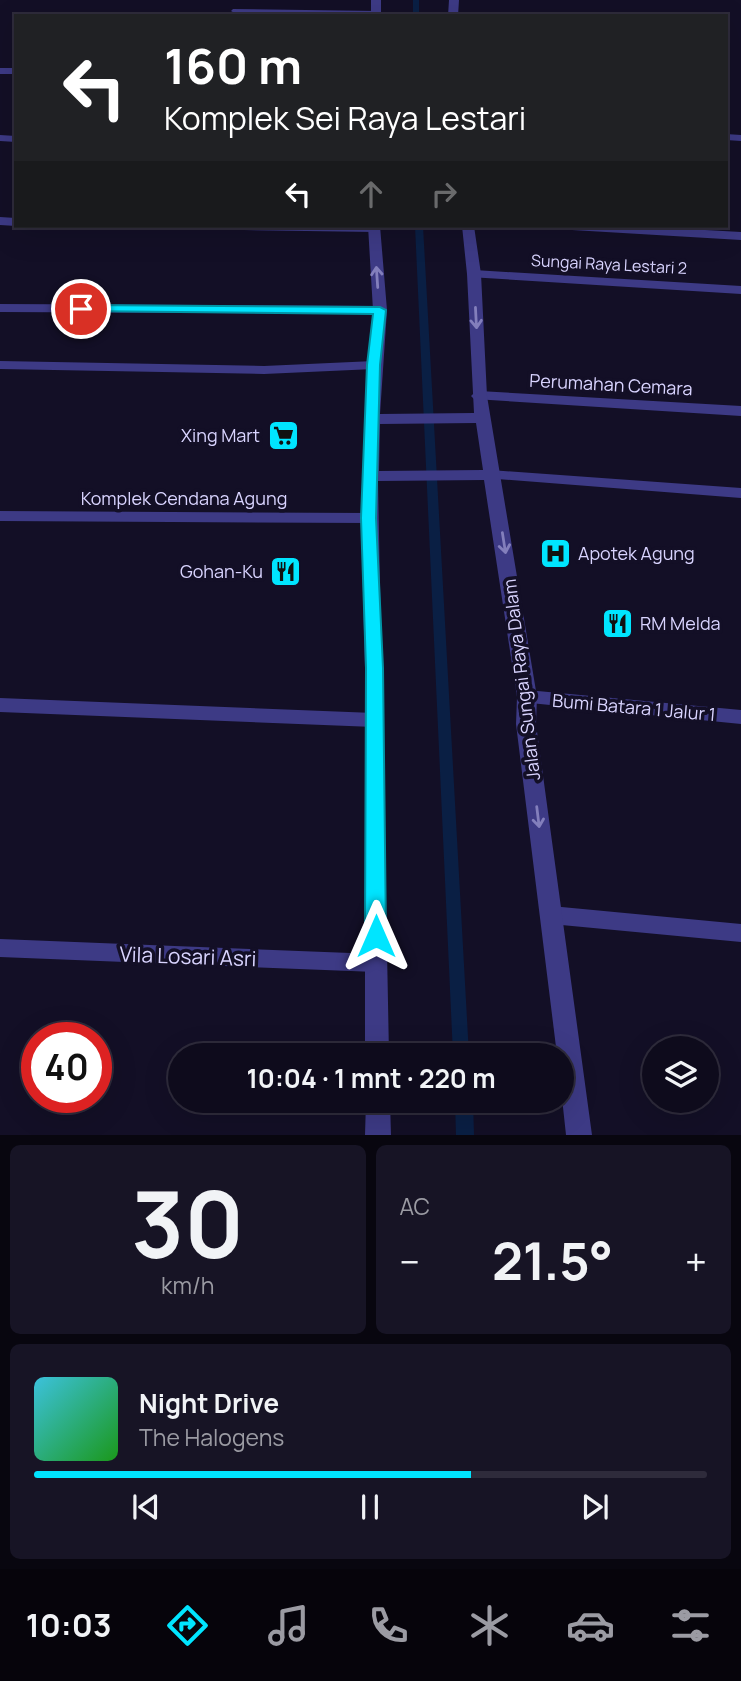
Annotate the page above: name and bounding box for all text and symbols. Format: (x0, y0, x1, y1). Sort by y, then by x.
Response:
text: 160 m (164, 32, 302, 99)
icon: left (49, 42, 140, 133)
text: Komplek Sei Raya Lestari (164, 96, 526, 140)
icon: left (279, 175, 317, 213)
icon: ahead (352, 175, 390, 213)
icon: right (425, 175, 463, 213)
street label: Sungai Raya Lestari 2 (531, 249, 687, 279)
one-way arrow (370, 266, 383, 289)
pin (51, 279, 111, 339)
icon: arrive (62, 290, 100, 328)
one-way arrow (470, 306, 483, 329)
street label: Perumahan Cemara (529, 368, 693, 400)
supermarket icon: Xing Mart (266, 418, 300, 452)
place label: Xing Mart (181, 423, 260, 447)
street label: Komplek Cendana Agung (81, 486, 287, 510)
one-way arrow (497, 531, 510, 554)
hospital icon: Apotek Agung (538, 536, 572, 570)
place label: Apotek Agung (578, 541, 695, 565)
restaurant icon: Gohan-Ku (269, 554, 303, 588)
place label: Gohan-Ku (180, 559, 263, 583)
street label: Jalan Sungai Raya Dalam (497, 578, 545, 782)
restaurant icon: RM Melda (600, 606, 634, 640)
place label: RM Melda (640, 611, 721, 635)
street label: Bumi Batara 1 Jalur 1 (551, 688, 717, 726)
one-way arrow (531, 805, 544, 828)
position arrow (339, 899, 413, 973)
street label: Vila Losari Asri (119, 940, 257, 972)
speed limit sign: 40 (21, 1022, 112, 1113)
map controls (642, 1036, 719, 1113)
button: layers (642, 1036, 719, 1113)
text: 10:04 · 1 mnt · 220 m (246, 1060, 496, 1096)
text: 30 (131, 1161, 244, 1285)
text: AC (400, 1190, 430, 1222)
text: 21.5° (492, 1225, 613, 1296)
text: − (400, 1235, 420, 1287)
text: + (685, 1235, 707, 1287)
text: km/h (161, 1269, 215, 1301)
text: Night Drive (139, 1385, 279, 1421)
text: The Halogens (139, 1421, 284, 1453)
icon: previous (127, 1488, 165, 1526)
icon: pause (351, 1488, 389, 1526)
icon: next (576, 1488, 614, 1526)
icon: directions (163, 1601, 212, 1650)
icon: music (264, 1601, 313, 1650)
icon: phone (364, 1601, 413, 1650)
icon: climate (465, 1601, 514, 1650)
icon: car (566, 1601, 615, 1650)
icon: filters (666, 1601, 715, 1650)
text: 10:03 (26, 1603, 112, 1647)

